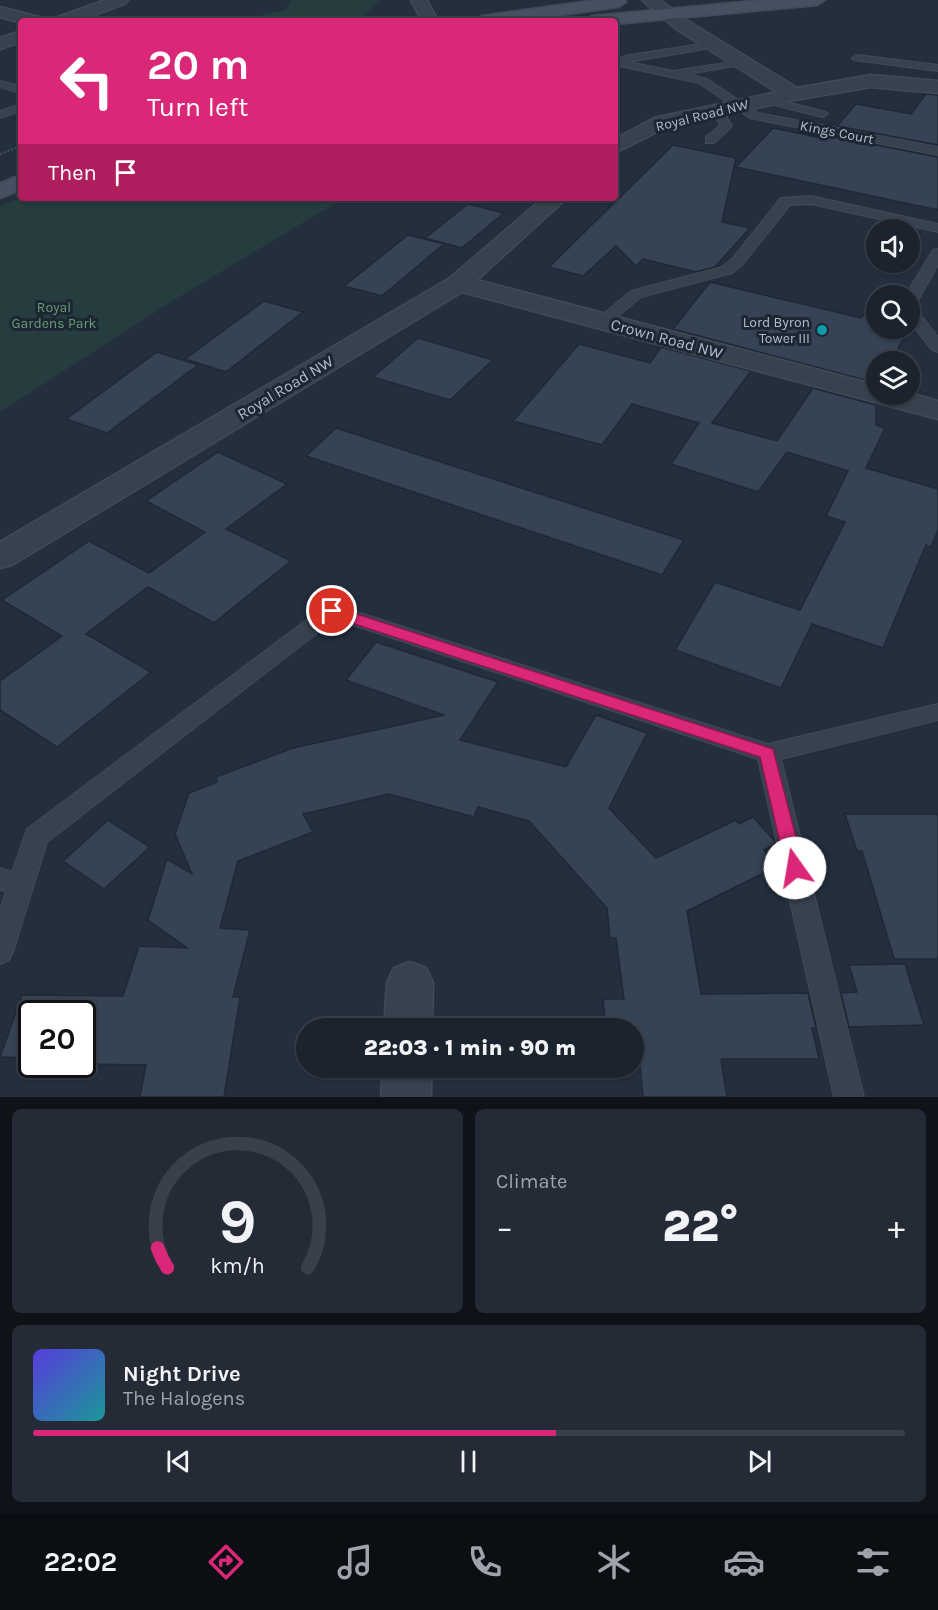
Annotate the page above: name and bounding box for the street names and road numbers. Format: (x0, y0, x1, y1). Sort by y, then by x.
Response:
street label: Royal Road NW (654, 96, 751, 135)
street label: Kings Court (799, 117, 875, 148)
street label: Crown Road NW (609, 314, 726, 363)
street label: Royal Road NW (234, 351, 337, 424)

